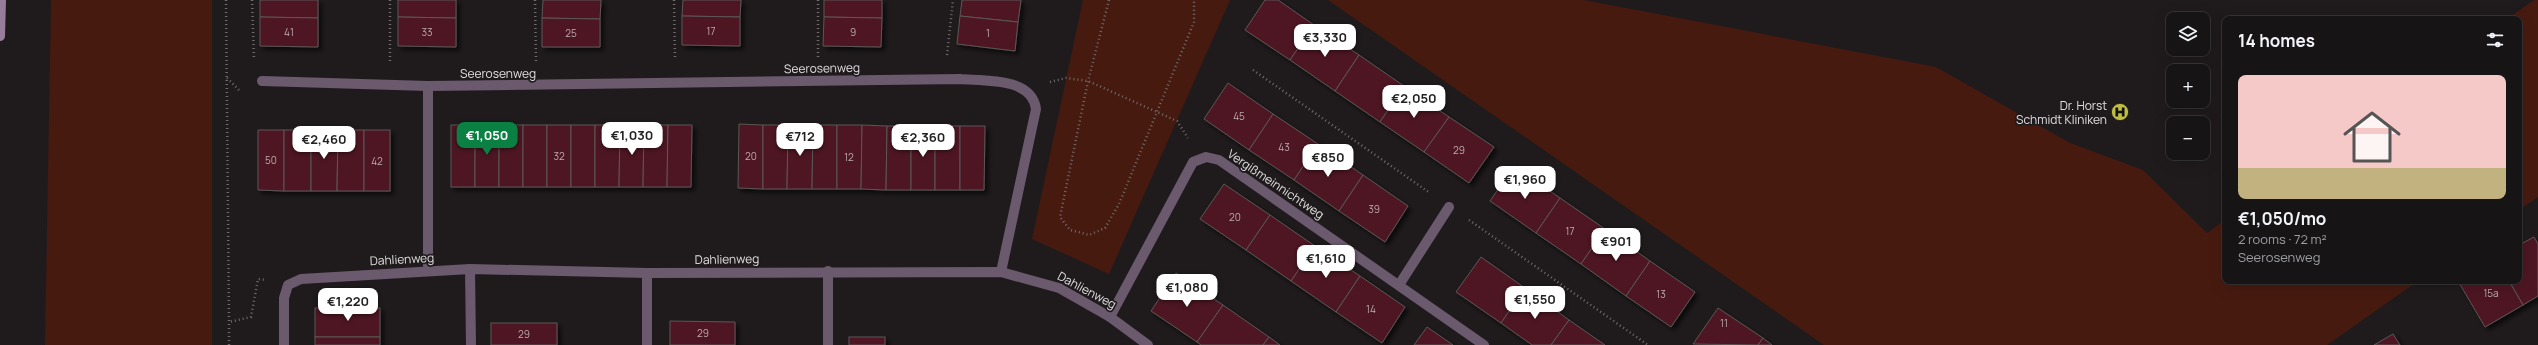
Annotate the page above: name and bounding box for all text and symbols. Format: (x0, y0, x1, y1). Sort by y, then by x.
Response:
map controls (2166, 12, 2210, 160)
button: layers (2166, 12, 2210, 56)
house number: 17 (707, 24, 715, 38)
pin: €3,330 (1292, 24, 1358, 58)
house number: 41 (284, 25, 294, 39)
house number: 33 (421, 25, 433, 39)
house number: 9 (850, 25, 856, 39)
house number: 25 (565, 26, 577, 40)
house number: 1 (986, 26, 990, 40)
text: €3,330 (1303, 28, 1347, 46)
text: 14 homes (2238, 29, 2315, 52)
icon: filters (2484, 29, 2506, 51)
street label: Seerosenweg (784, 59, 860, 77)
button: + (2166, 64, 2210, 108)
street label: Seerosenweg (460, 65, 536, 82)
pin: €2,050 (1381, 85, 1447, 119)
text: €2,050 (1391, 89, 1437, 107)
place label: Dr. Horst Schmidt Kliniken (2016, 97, 2107, 128)
icon: home (2336, 101, 2408, 173)
hospital icon: Dr. Horst Schmidt Kliniken (2110, 102, 2130, 122)
house number: 45 (1233, 109, 1245, 123)
button: − (2166, 116, 2210, 160)
pin: €1,050 (454, 122, 520, 156)
pin: €1,030 (599, 122, 665, 156)
pin: €712 (776, 123, 824, 157)
pin: €2,360 (890, 124, 956, 158)
pin: €2,460 (291, 126, 357, 160)
text: €1,050 (466, 126, 508, 144)
text: €1,030 (611, 126, 653, 144)
text: €712 (785, 127, 815, 145)
text: €2,360 (901, 128, 945, 146)
text: €2,460 (301, 130, 347, 148)
house number: 43 (1278, 140, 1290, 154)
house number: 29 (1453, 143, 1465, 157)
pin: €850 (1304, 144, 1352, 178)
street label: Vergißmeinnichtweg (1224, 145, 1328, 223)
text: €850 (1311, 148, 1345, 166)
house number: 32 (553, 149, 565, 163)
house number: 20 (745, 149, 757, 163)
house number: 12 (844, 150, 854, 164)
house number: 50 (265, 153, 277, 167)
house number: 42 (371, 154, 383, 168)
pin: €1,960 (1492, 166, 1558, 200)
text: €1,960 (1504, 170, 1546, 188)
house number: 39 (1368, 202, 1380, 216)
text: €1,050/mo (2238, 207, 2326, 230)
house number: 20 (1229, 210, 1241, 224)
house number: 17 (1566, 224, 1574, 238)
pin: €901 (1592, 228, 1640, 262)
text: 2 rooms · 72 m² (2238, 230, 2327, 248)
text: €901 (1600, 232, 1632, 250)
pin: €1,610 (1293, 245, 1359, 279)
text: Seerosenweg (2238, 248, 2320, 266)
street label: Dahlienweg (369, 249, 435, 269)
text: €1,610 (1306, 249, 1346, 267)
street label: Dahlienweg (695, 250, 759, 268)
street label: Dahlienweg (1055, 267, 1119, 313)
pin: €1,080 (1154, 274, 1220, 308)
text: €1,080 (1165, 278, 1209, 296)
pin: €1,550 (1502, 286, 1568, 320)
house number: 15a (2483, 286, 2499, 300)
house number: 13 (1656, 287, 1666, 301)
pin: €1,220 (315, 288, 381, 322)
text: €1,550 (1514, 290, 1556, 308)
text: €1,220 (327, 292, 369, 310)
house number: 14 (1366, 302, 1376, 316)
house number: 11 (1720, 316, 1728, 330)
house number: 29 (697, 326, 709, 340)
house number: 29 (518, 327, 530, 341)

